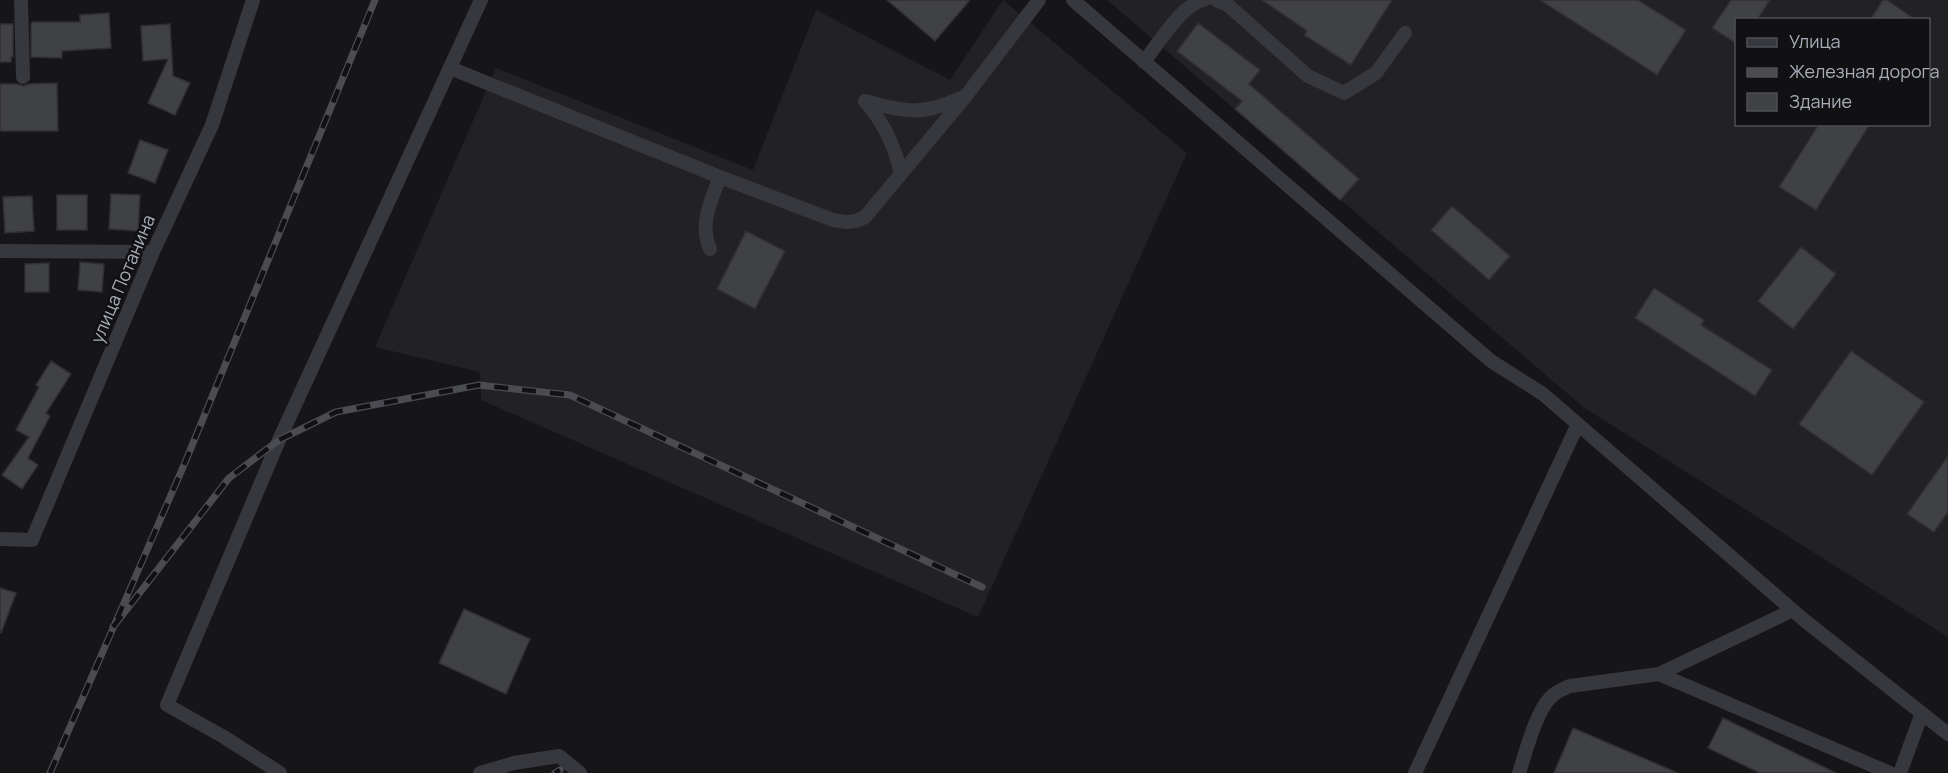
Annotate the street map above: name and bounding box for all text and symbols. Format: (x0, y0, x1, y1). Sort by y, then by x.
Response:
legend (1735, 18, 1930, 126)
text: Улица (1789, 29, 1841, 53)
text: Железная дорога (1789, 59, 1940, 83)
text: Здание (1789, 89, 1852, 113)
street label: улица Потанина (84, 211, 160, 347)

